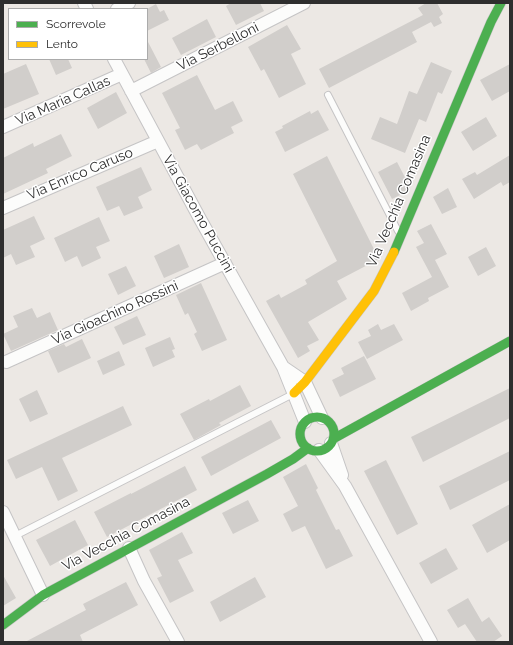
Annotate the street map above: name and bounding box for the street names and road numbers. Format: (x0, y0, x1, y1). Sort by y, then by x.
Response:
street label: Via Serbelloni (174, 19, 262, 75)
street label: Via Maria Callas (13, 73, 113, 129)
street label: Via Vecchia Comasina (363, 132, 435, 270)
street label: Via Enrico Caruso (25, 144, 135, 204)
street label: Via Giacomo Puccini (159, 152, 237, 276)
street label: Via Gioachino Rossini (49, 278, 181, 348)
street label: Via Vecchia Comasina (59, 493, 193, 575)

